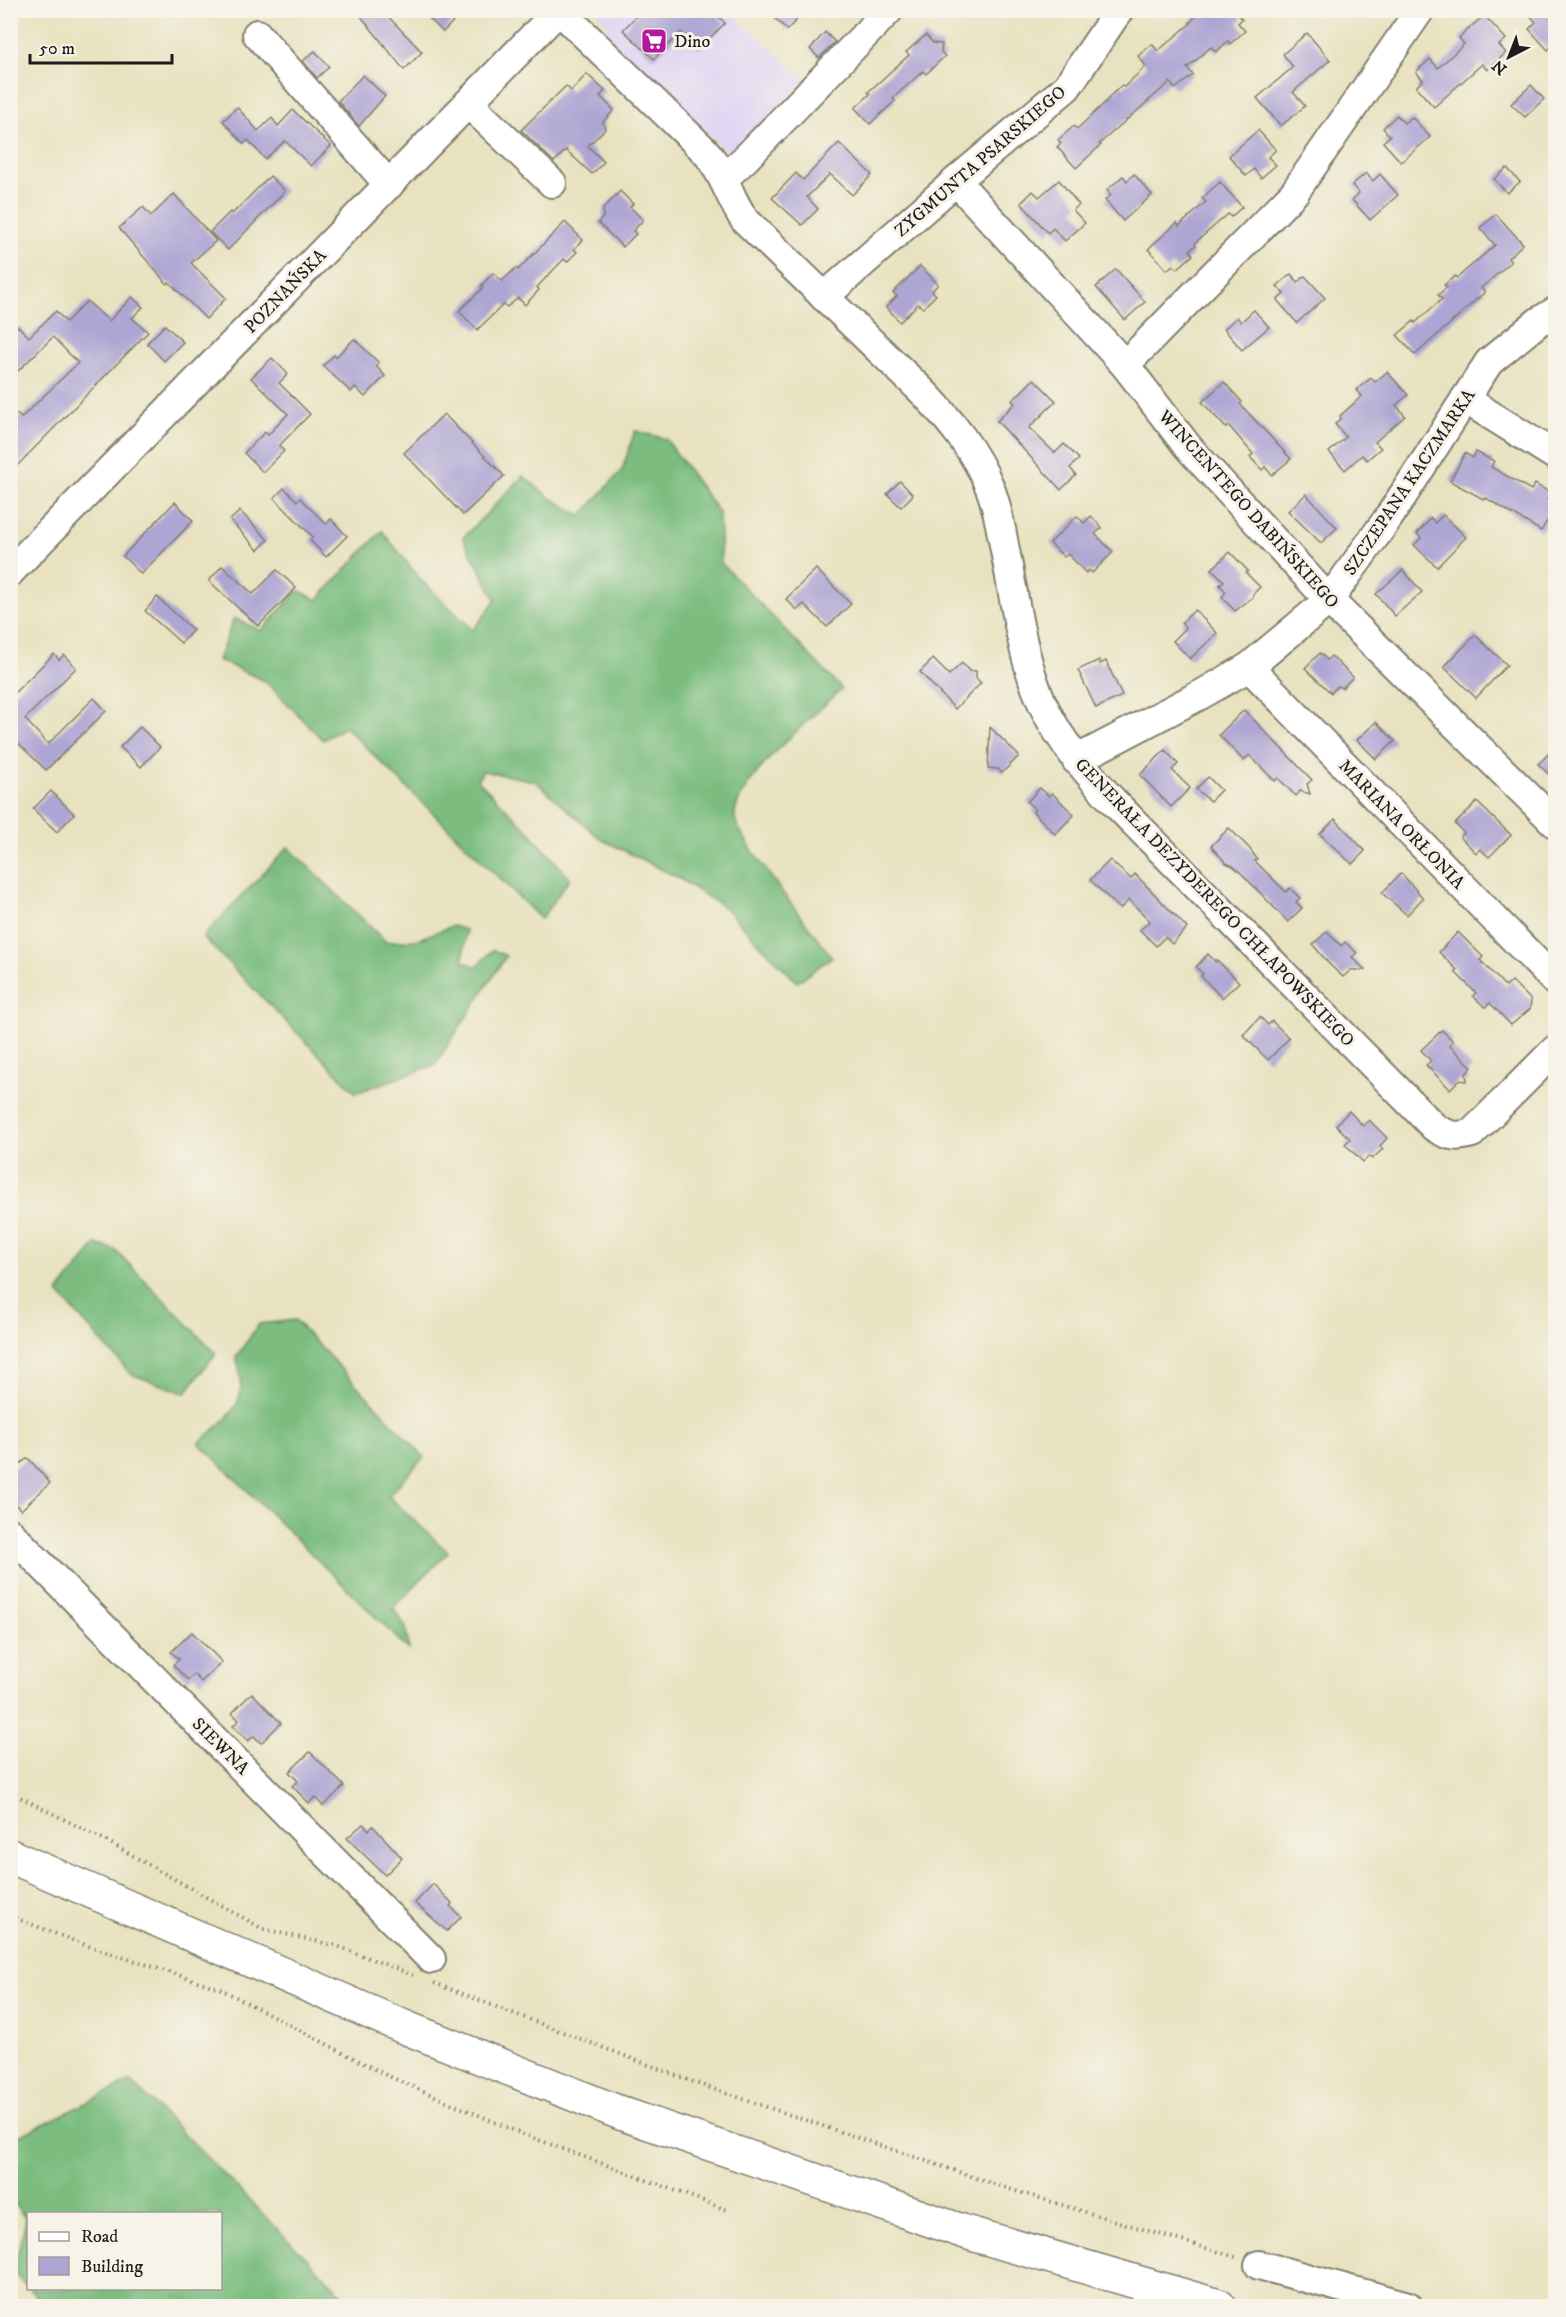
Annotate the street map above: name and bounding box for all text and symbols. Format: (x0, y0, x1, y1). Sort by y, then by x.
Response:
supermarket icon: Dino (639, 26, 669, 56)
scale bar (30, 27, 172, 65)
north arrow (1479, 27, 1539, 87)
place label: Dino (674, 31, 710, 53)
text: 50 m (39, 38, 75, 60)
text: N (1488, 56, 1511, 79)
street label: ZYGMUNTA PSARSKIEGO (891, 81, 1071, 242)
street label: POZNAŃSKA (239, 244, 332, 338)
street label: SZCZEPANA KACZMARKA (1339, 385, 1481, 580)
street label: WINCENTEGO DABIŃSKIEGO (1153, 405, 1344, 613)
street label: GENERAŁA DEZYDEREGO CHŁAPOWSKIEGO (1070, 754, 1359, 1052)
street label: MARIANA ORŁONIA (1334, 755, 1469, 895)
street label: SIEWNA (187, 1714, 254, 1780)
legend (27, 2212, 222, 2290)
text: Road (81, 2226, 118, 2248)
text: Building (81, 2256, 143, 2278)

